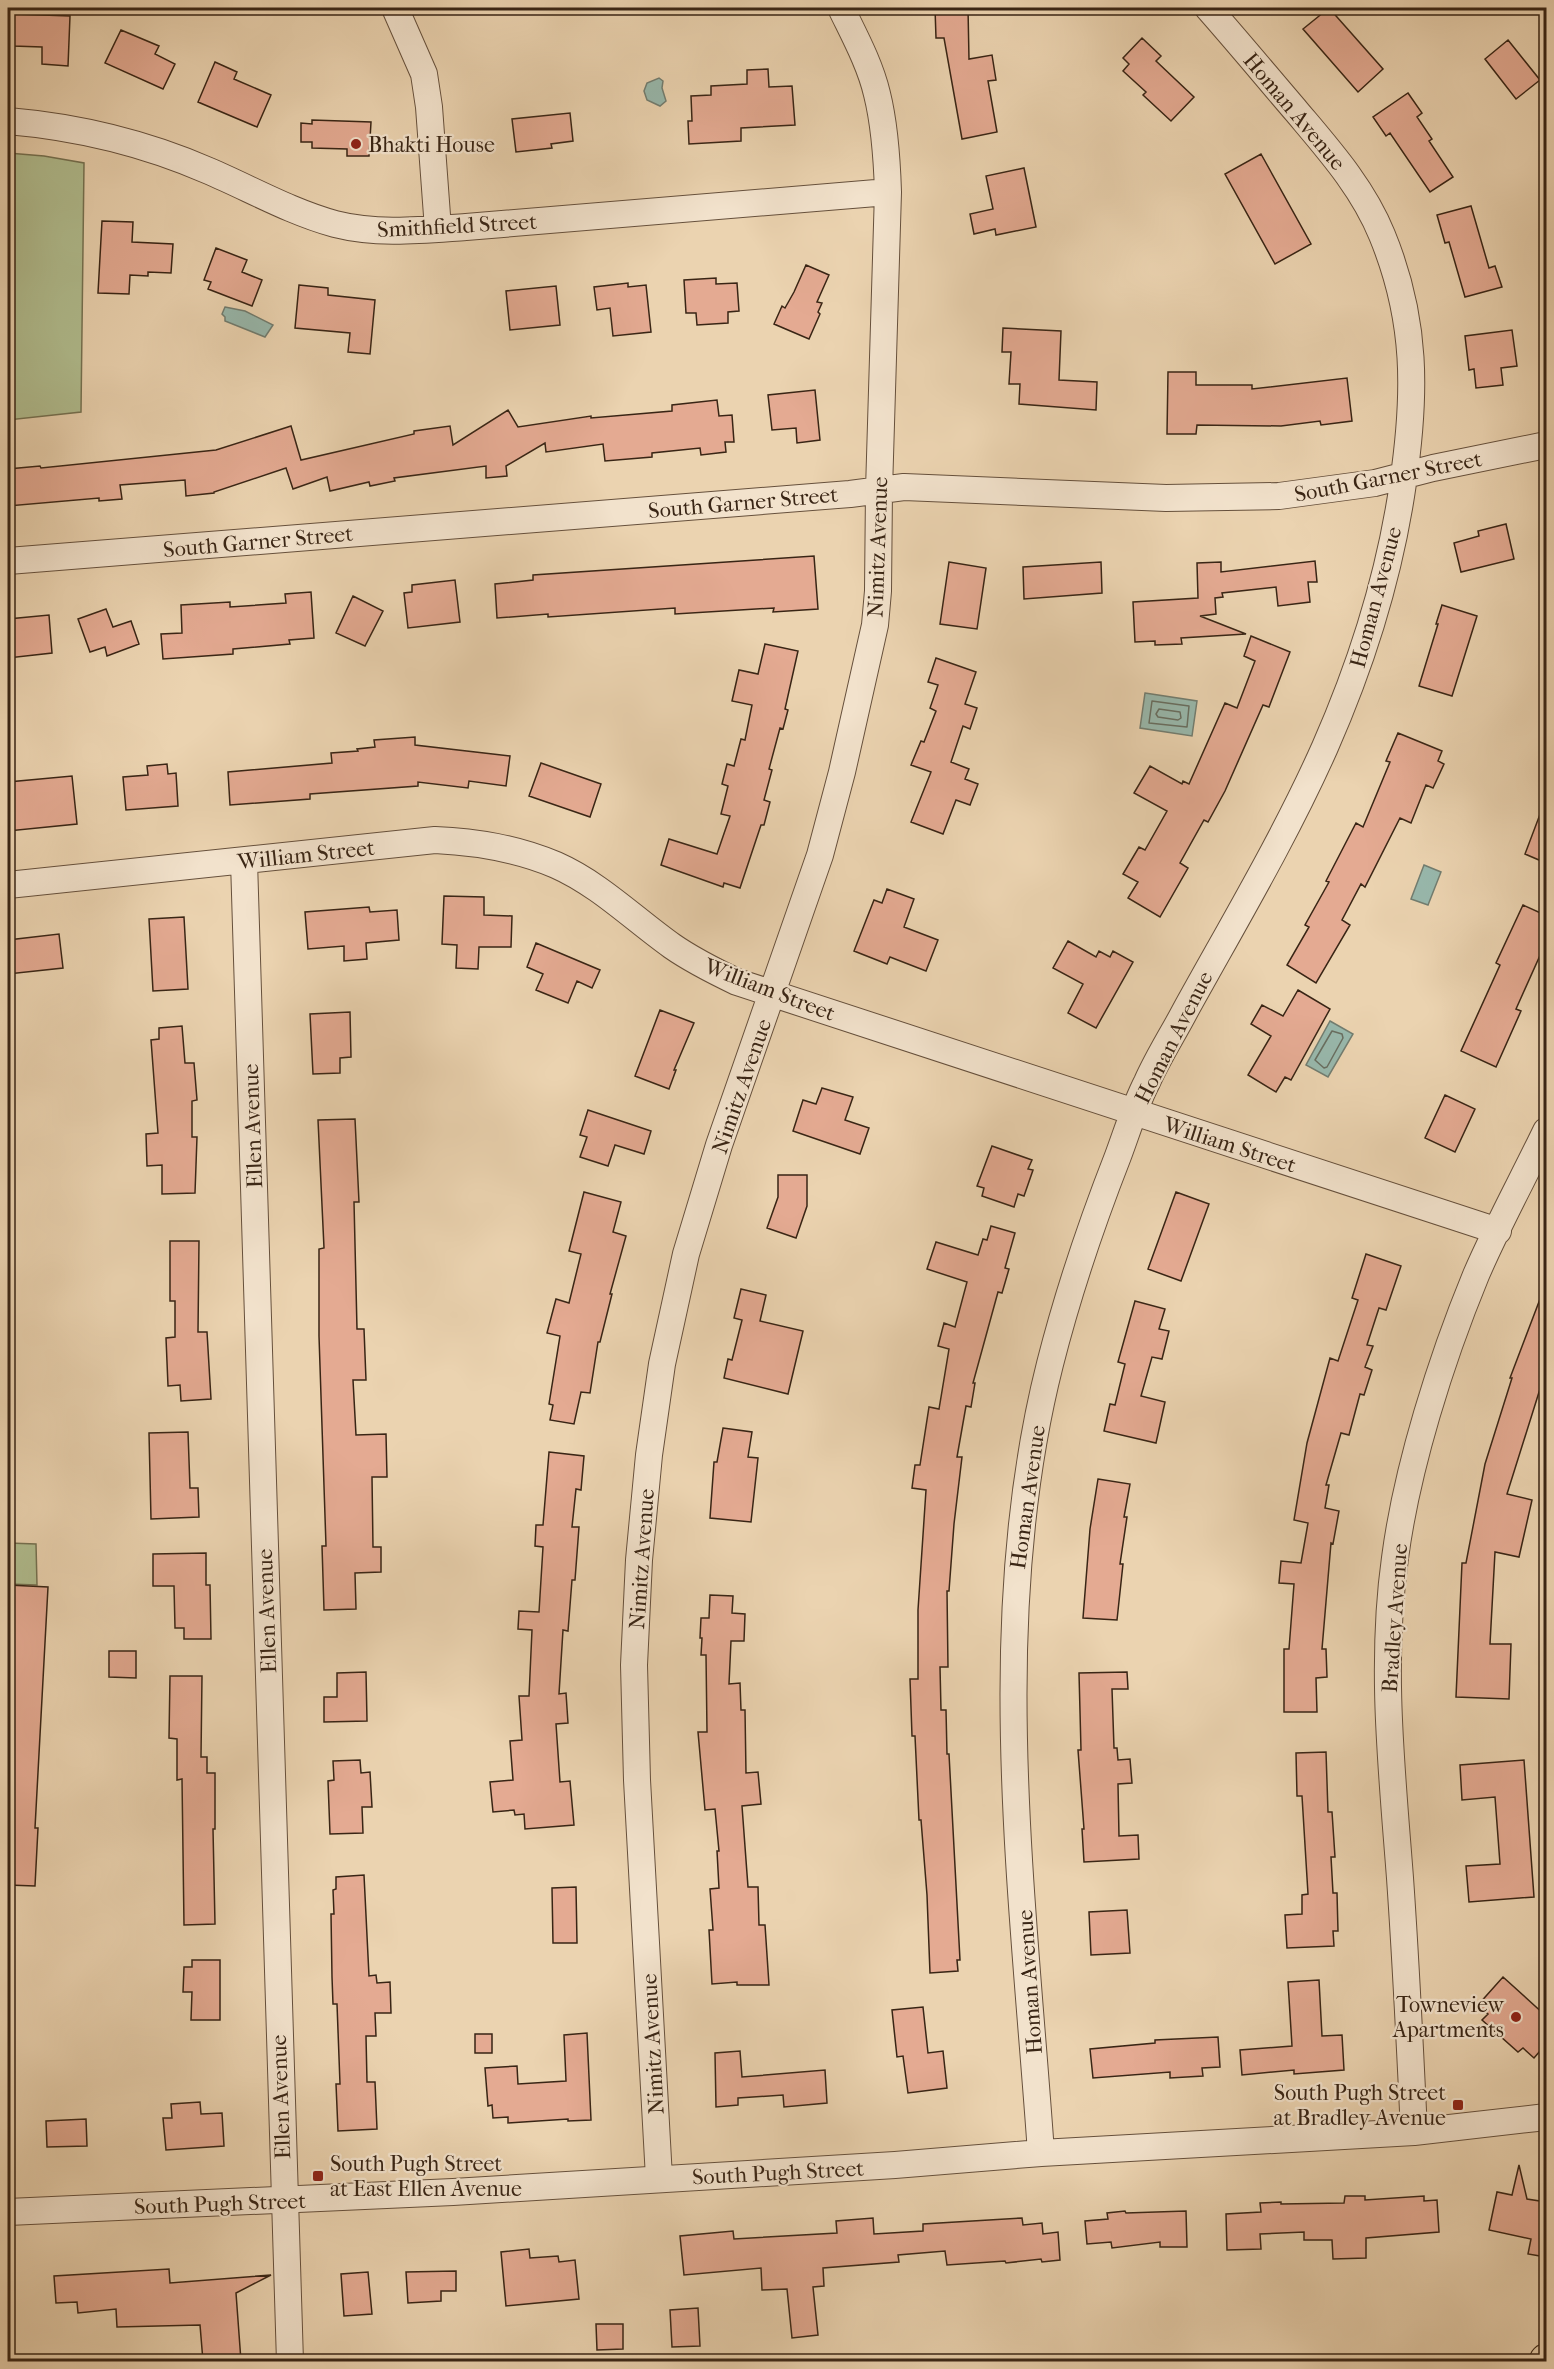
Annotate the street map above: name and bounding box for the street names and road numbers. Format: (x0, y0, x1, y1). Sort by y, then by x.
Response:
street label: Homan Avenue (1238, 48, 1351, 176)
street label: Smithfield Street (376, 209, 538, 243)
street label: South Garner Street (1292, 446, 1484, 508)
street label: Nimitz Avenue (863, 476, 893, 618)
street label: South Garner Street (647, 482, 839, 524)
street label: South Garner Street (162, 521, 354, 563)
street label: Homan Avenue (1345, 524, 1407, 671)
street label: William Street (235, 835, 376, 875)
street label: William Street (700, 953, 839, 1027)
street label: Homan Avenue (1129, 967, 1218, 1108)
street label: Nimitz Avenue (707, 1015, 777, 1157)
street label: Ellen Avenue (238, 1063, 268, 1189)
street label: William Street (1159, 1111, 1299, 1179)
street label: Homan Avenue (1005, 1423, 1051, 1571)
street label: Nimitz Avenue (624, 1488, 660, 1630)
street label: Bradley Avenue (1377, 1542, 1413, 1694)
street label: Ellen Avenue (252, 1548, 282, 1674)
street label: Homan Avenue (1012, 1909, 1048, 2055)
street label: Nimitz Avenue (636, 1973, 670, 2115)
street label: Ellen Avenue (266, 2034, 296, 2160)
street label: South Pugh Street (691, 2156, 865, 2190)
street label: South Pugh Street (134, 2188, 307, 2220)

